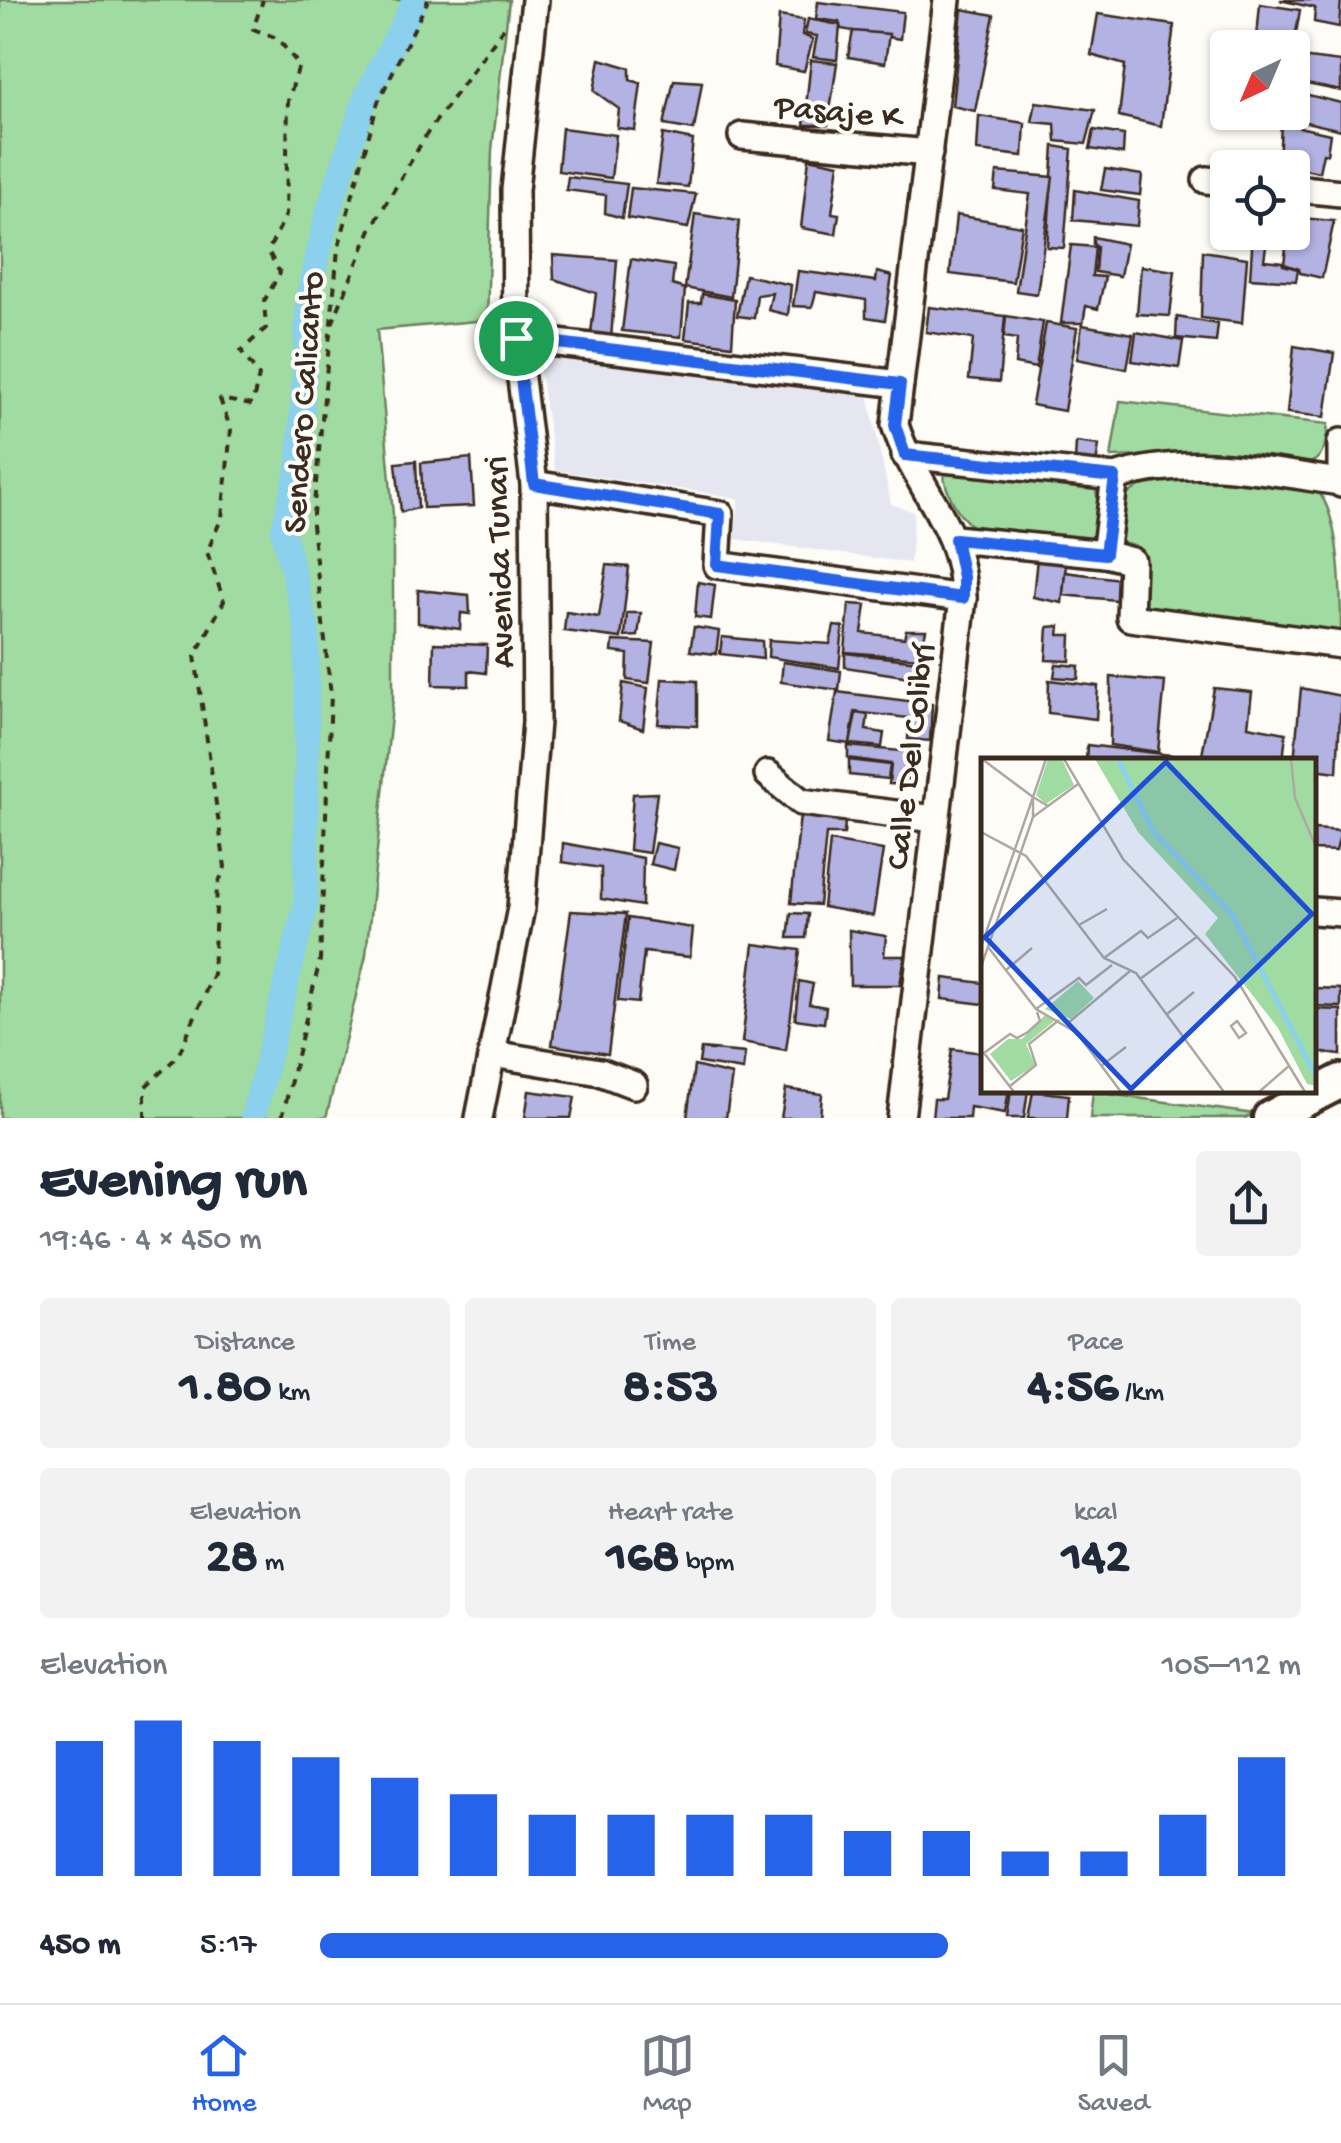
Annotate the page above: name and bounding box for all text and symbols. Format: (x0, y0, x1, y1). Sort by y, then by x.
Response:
north arrow (1210, 30, 1310, 130)
map controls (1210, 30, 1310, 250)
street label: Pasaje K (772, 88, 906, 141)
button: locate (1210, 150, 1310, 250)
street label: Sendero Calicanto (277, 270, 336, 535)
pin (474, 296, 559, 381)
icon: arrive (489, 311, 544, 366)
street label: Avenida Tunari (478, 455, 527, 669)
street label: Calle Del Colibrí (879, 640, 948, 872)
inset map (981, 758, 1316, 1093)
button: share (1196, 1151, 1301, 1256)
text: Evening run (40, 1152, 307, 1216)
text: 19:46 · 4 × 450 m (40, 1222, 262, 1260)
text: Distance (196, 1327, 295, 1360)
text: Time (645, 1327, 696, 1360)
text: Pace (1068, 1327, 1123, 1360)
text: 1.80 (180, 1360, 272, 1419)
text: 8:53 (623, 1360, 718, 1419)
text: 4:56 (1027, 1360, 1118, 1419)
text: km (272, 1377, 311, 1410)
text: /km (1118, 1377, 1164, 1410)
text: Elevation (190, 1497, 301, 1530)
text: Heart rate (608, 1497, 733, 1530)
text: kcal (1074, 1497, 1118, 1530)
text: 28 (206, 1530, 258, 1589)
text: 168 (606, 1530, 679, 1589)
text: 142 (1062, 1530, 1130, 1589)
text: m (258, 1547, 284, 1580)
text: bpm (679, 1547, 735, 1580)
text: Elevation (40, 1648, 167, 1686)
text: 105–112 m (1162, 1648, 1301, 1686)
text: 450 m (40, 1927, 120, 1965)
text: 5:17 (200, 1927, 256, 1965)
tab: Home (192, 2028, 256, 2121)
tab: Map (640, 2028, 695, 2121)
tab: Saved (1078, 2028, 1149, 2121)

